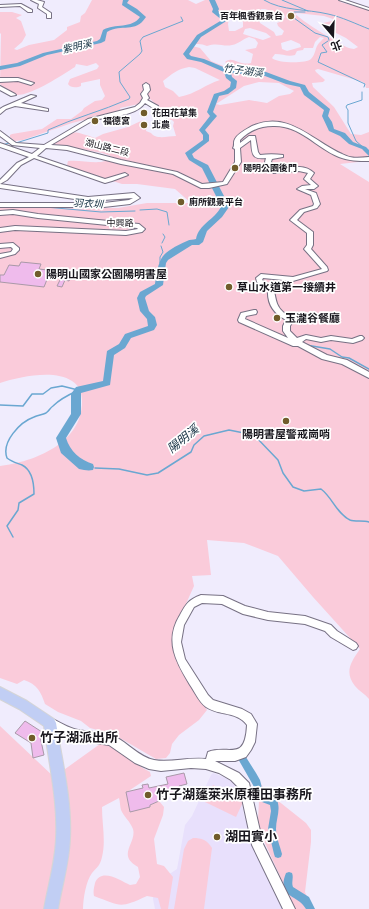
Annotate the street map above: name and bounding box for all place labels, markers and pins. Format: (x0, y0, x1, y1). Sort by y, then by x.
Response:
place label: 百年楓香觀景台 (220, 11, 283, 22)
marker: 百年楓香觀景台 (286, 11, 296, 21)
marker: 花田花草集 (139, 108, 149, 118)
place label: 花田花草集 (152, 108, 197, 119)
place label: 福德宮 (103, 115, 130, 127)
marker: 福德宮 (90, 116, 100, 126)
marker: 北農 (139, 120, 149, 130)
place label: 北農 (152, 120, 170, 131)
marker: 陽明公園後門 (230, 163, 240, 173)
place label: 陽明公園後門 (243, 163, 297, 174)
marker: 廁所觀景平台 (176, 197, 186, 207)
place label: 廁所觀景平台 (189, 197, 243, 208)
place label: 陽明山國家公園陽明書屋 (46, 268, 167, 281)
marker: 陽明山國家公園陽明書屋 (33, 269, 43, 279)
place label: 草山水道第一接續井 (237, 281, 336, 294)
marker: 草山水道第一接續井 (224, 282, 234, 292)
place label: 玉瀧谷餐廳 (285, 312, 340, 325)
marker: 玉瀧谷餐廳 (272, 313, 282, 323)
marker: 陽明書屋警戒崗哨 (281, 416, 291, 426)
place label: 陽明書屋警戒崗哨 (242, 428, 330, 441)
place label: 竹子湖派出所 (40, 730, 118, 746)
marker: 竹子湖派出所 (27, 733, 37, 743)
place label: 竹子湖蓬萊米原種田事務所 (156, 787, 312, 803)
marker: 竹子湖蓬萊米原種田事務所 (143, 790, 153, 800)
place label: 湖田實小 (225, 829, 278, 845)
marker: 湖田實小 (212, 832, 222, 842)

